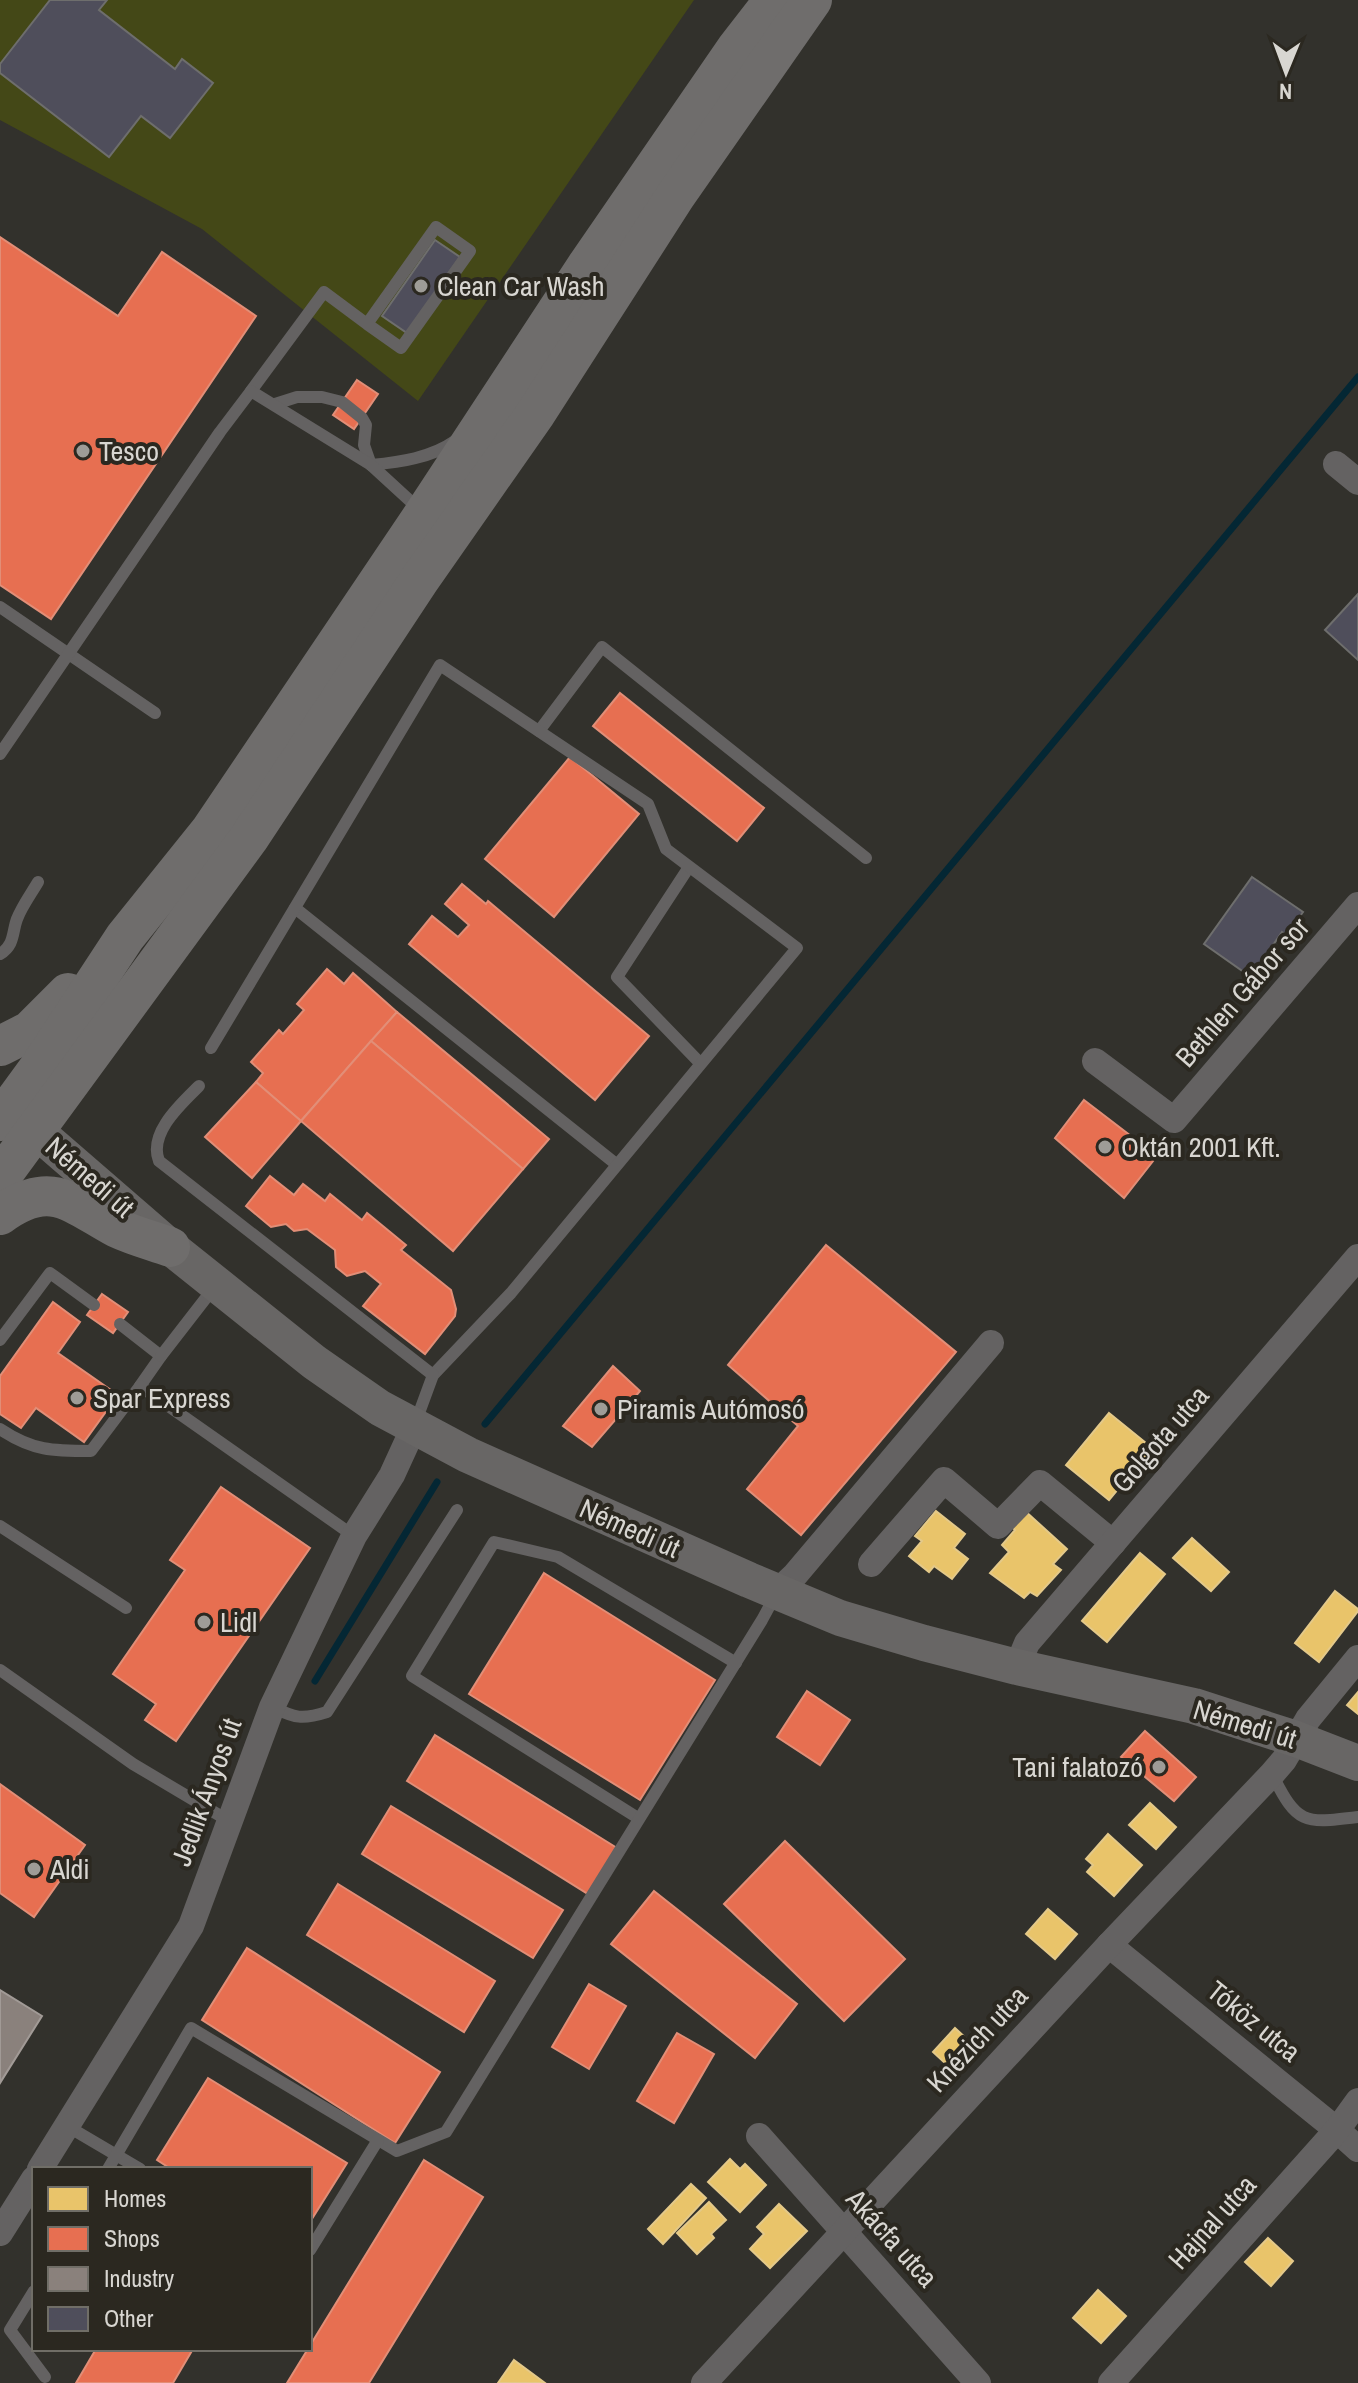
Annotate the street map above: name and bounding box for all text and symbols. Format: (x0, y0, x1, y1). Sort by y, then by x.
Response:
north arrow (1246, 32, 1326, 112)
text: N (1279, 77, 1292, 107)
place label: Clean Car Wash (437, 267, 605, 305)
marker: Clean Car Wash (412, 277, 430, 295)
place label: Tesco (99, 432, 159, 470)
marker: Tesco (74, 442, 92, 460)
street label: Bethlen Gábor sor (1167, 909, 1318, 1075)
street label: Némedi út (38, 1128, 142, 1226)
place label: Oktán 2001 Kft. (1121, 1128, 1281, 1166)
marker: Oktán 2001 Kft. (1096, 1138, 1114, 1156)
street label: Golgota utca (1103, 1377, 1217, 1501)
place label: Spar Express (93, 1379, 231, 1417)
marker: Spar Express (68, 1389, 86, 1407)
place label: Piramis Autómosó (617, 1390, 805, 1428)
marker: Piramis Autómosó (592, 1400, 610, 1418)
street label: Némedi út (574, 1489, 686, 1567)
place label: Lidl (220, 1603, 257, 1641)
marker: Lidl (195, 1613, 213, 1631)
street label: Némedi út (1189, 1690, 1301, 1758)
street label: Jedlik Ányos út (162, 1713, 250, 1871)
place label: Tani falatozó (1012, 1748, 1143, 1786)
marker: Tani falatozó (1150, 1758, 1168, 1776)
place label: Aldi (49, 1850, 90, 1888)
marker: Aldi (25, 1860, 43, 1878)
street label: Tóköz utca (1199, 1972, 1309, 2070)
street label: Knézich utca (918, 1977, 1036, 2101)
street label: Hajnal utca (1159, 2166, 1265, 2277)
legend (32, 2167, 312, 2351)
street label: Akácfa utca (837, 2180, 946, 2295)
text: Homes (104, 2182, 166, 2214)
text: Shops (104, 2222, 160, 2254)
text: Industry (104, 2262, 174, 2294)
text: Other (104, 2302, 154, 2334)

